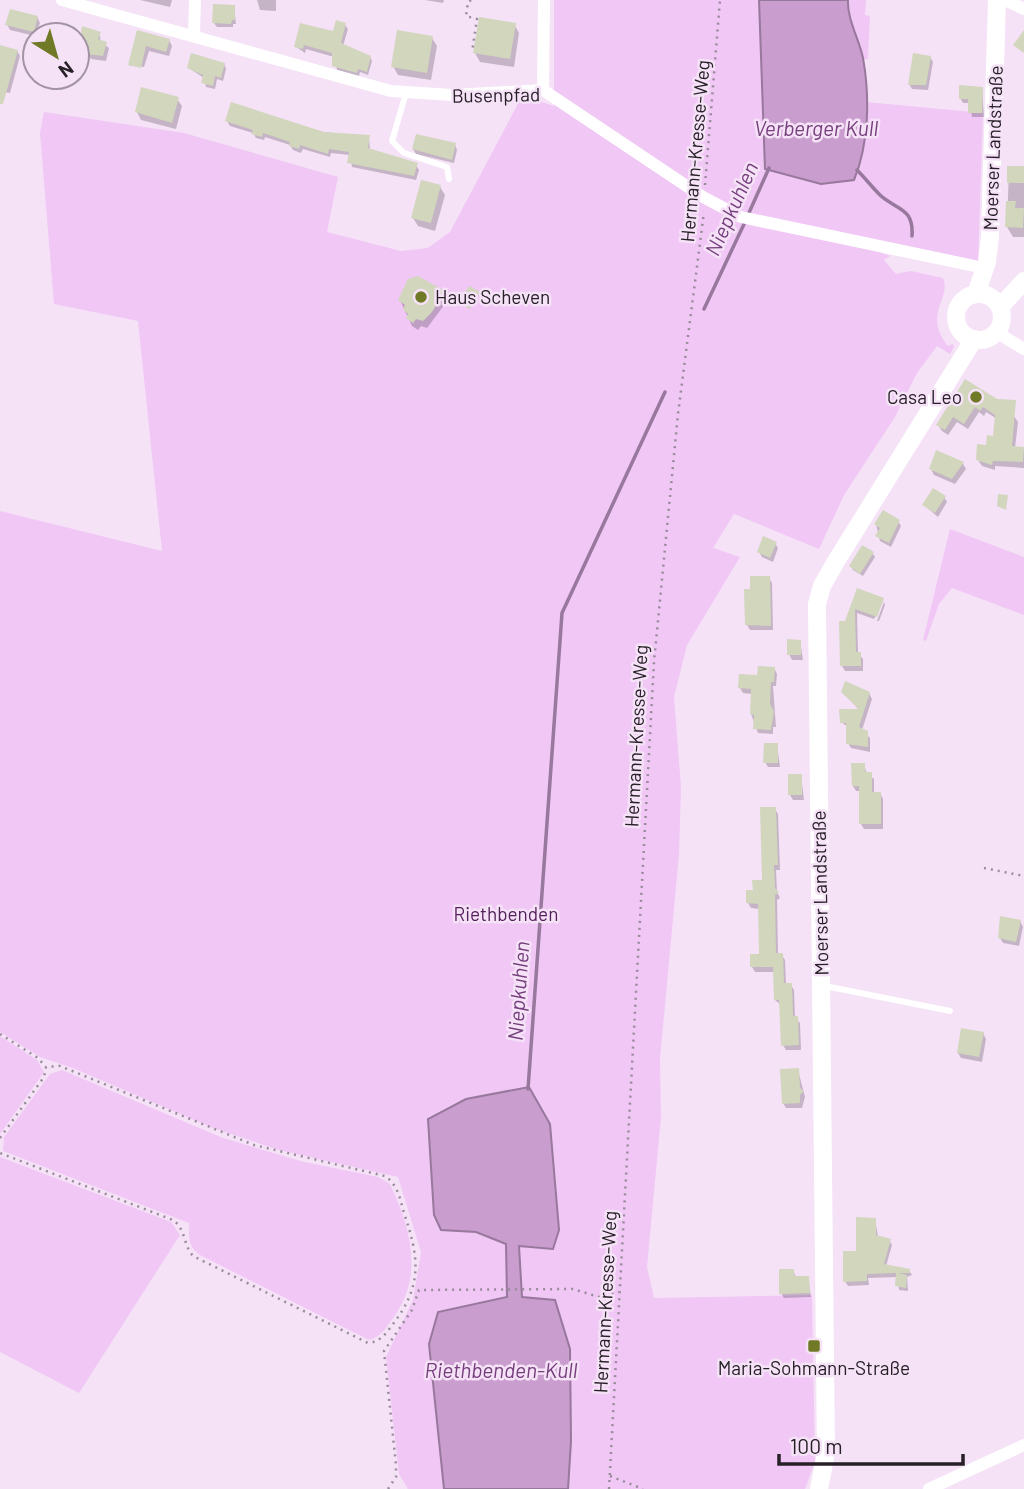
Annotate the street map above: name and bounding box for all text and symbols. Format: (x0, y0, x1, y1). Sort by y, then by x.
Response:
north arrow (21, 21, 91, 91)
text: N (55, 57, 79, 83)
street label: Hermann-Kresse-Weg (675, 59, 714, 243)
street label: Moerser Landstraße (978, 65, 1007, 231)
street label: Busenpfad (452, 82, 540, 107)
water label: Verberger Kull (754, 115, 878, 140)
water label: Niepkuhlen (699, 158, 762, 259)
place label: Haus Scheven (435, 285, 550, 308)
marker: Haus Scheven (413, 289, 429, 305)
place label: Casa Leo (887, 385, 962, 408)
marker: Casa Leo (968, 389, 984, 405)
street label: Hermann-Kresse-Weg (619, 644, 652, 828)
street label: Moerser Landstraße (807, 810, 832, 976)
park label: Riethbenden (454, 902, 558, 925)
water label: Niepkuhlen (502, 940, 533, 1042)
street label: Hermann-Kresse-Weg (588, 1210, 621, 1394)
marker: Maria-Sohmann-Straße (806, 1338, 822, 1354)
place label: Maria-Sohmann-Straße (718, 1356, 910, 1379)
water label: Riethbenden-Kull (425, 1357, 578, 1382)
scale bar (779, 1422, 963, 1466)
text: 100 m (790, 1433, 843, 1458)

